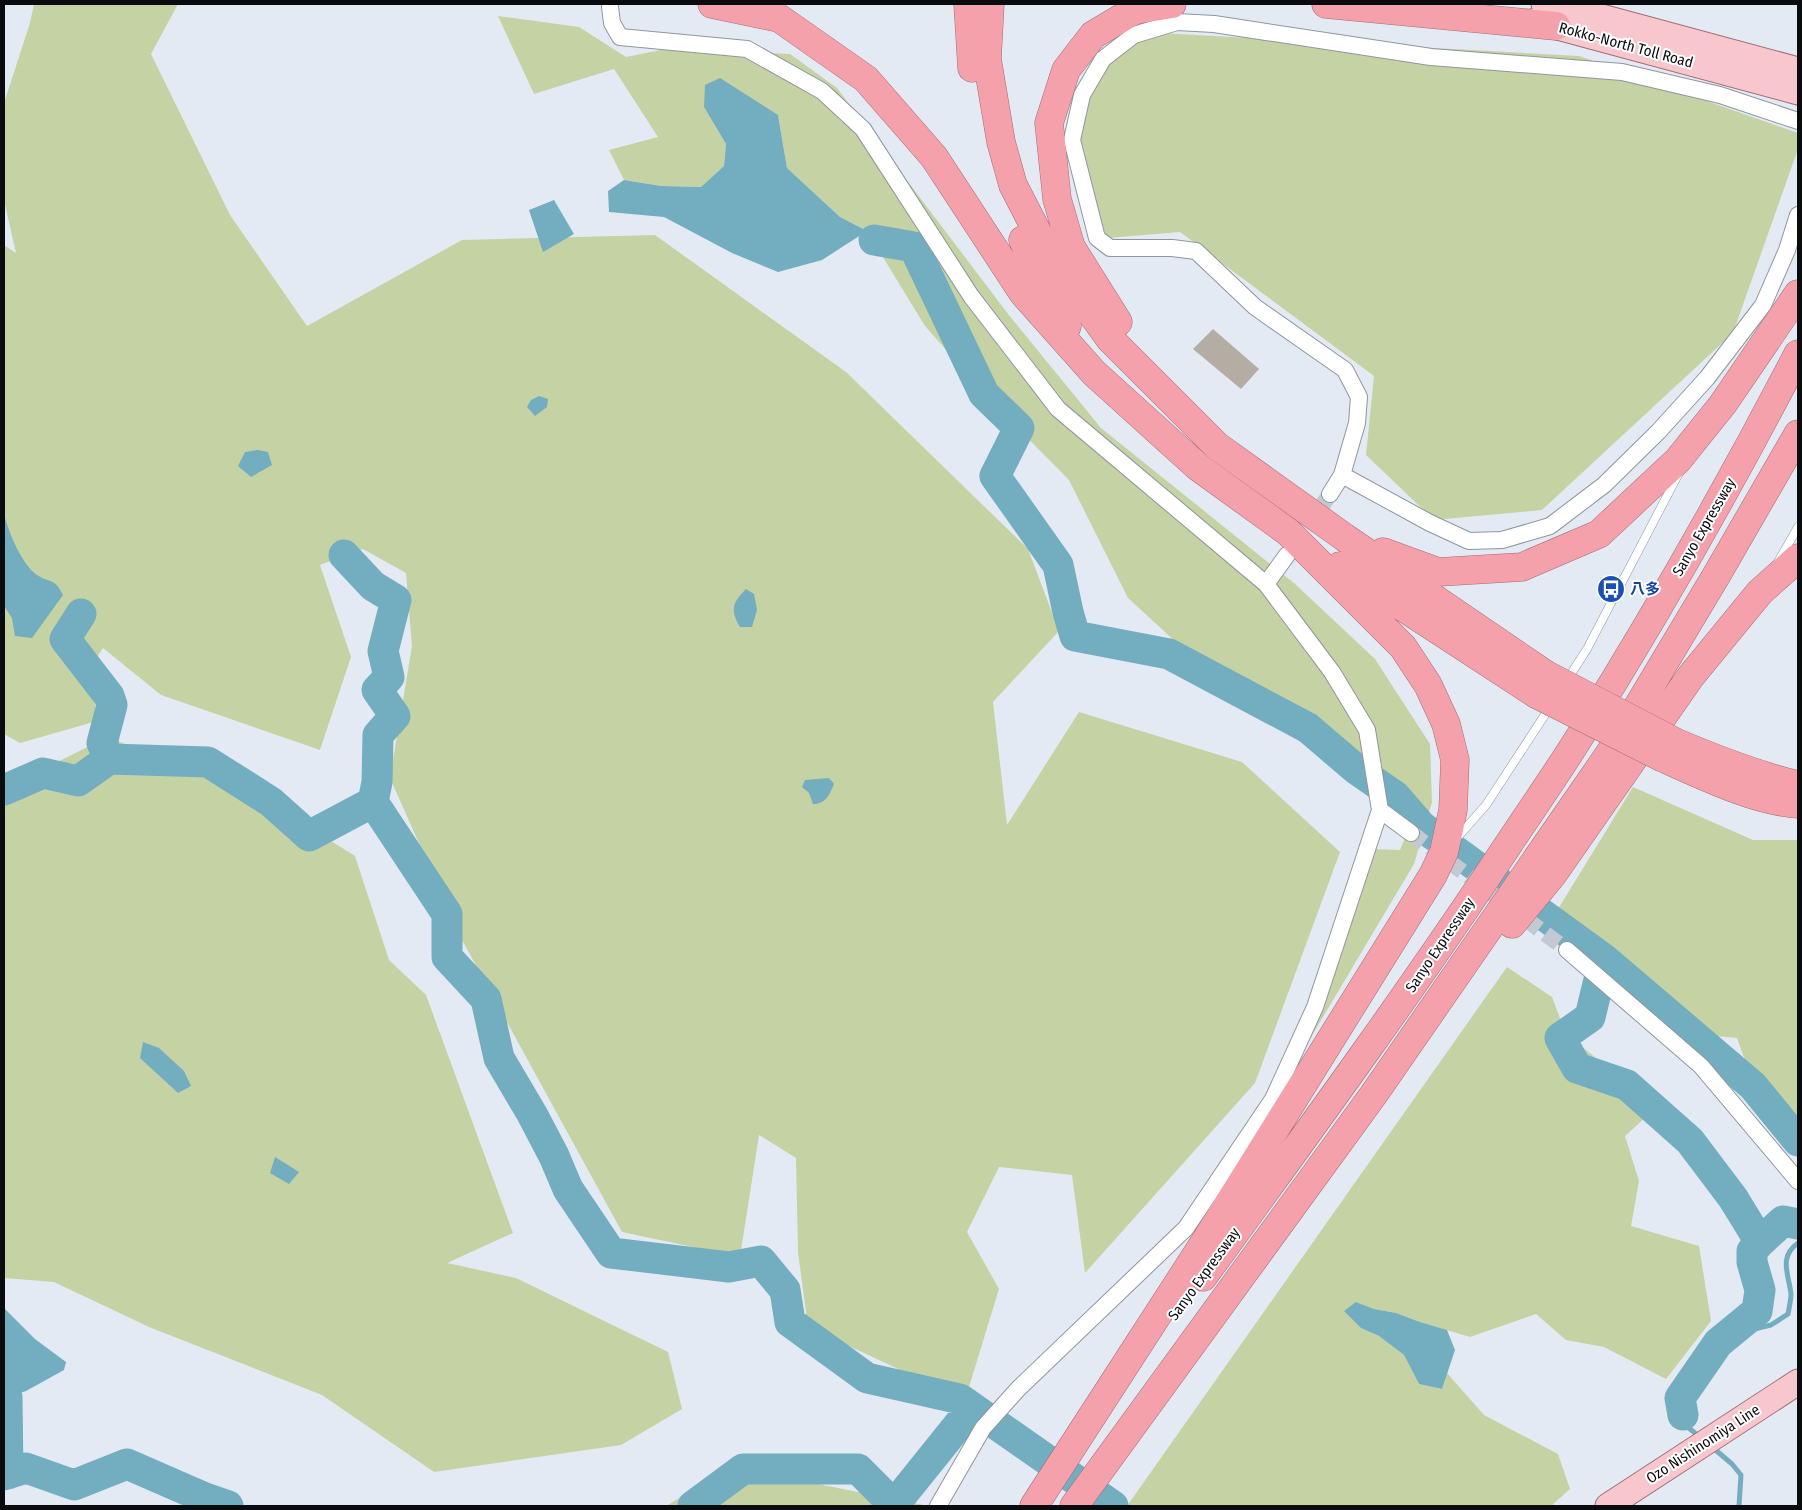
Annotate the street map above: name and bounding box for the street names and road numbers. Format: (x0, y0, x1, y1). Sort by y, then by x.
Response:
street label: Rokko-North Toll Road (1557, 18, 1695, 72)
street label: Sanyo Expressway (1669, 474, 1740, 579)
street label: Sanyo Expressway (1402, 894, 1479, 996)
street label: Sanyo Expressway (1164, 1224, 1244, 1324)
street label: Ozo Nishinomiya Line (1643, 1401, 1763, 1487)

